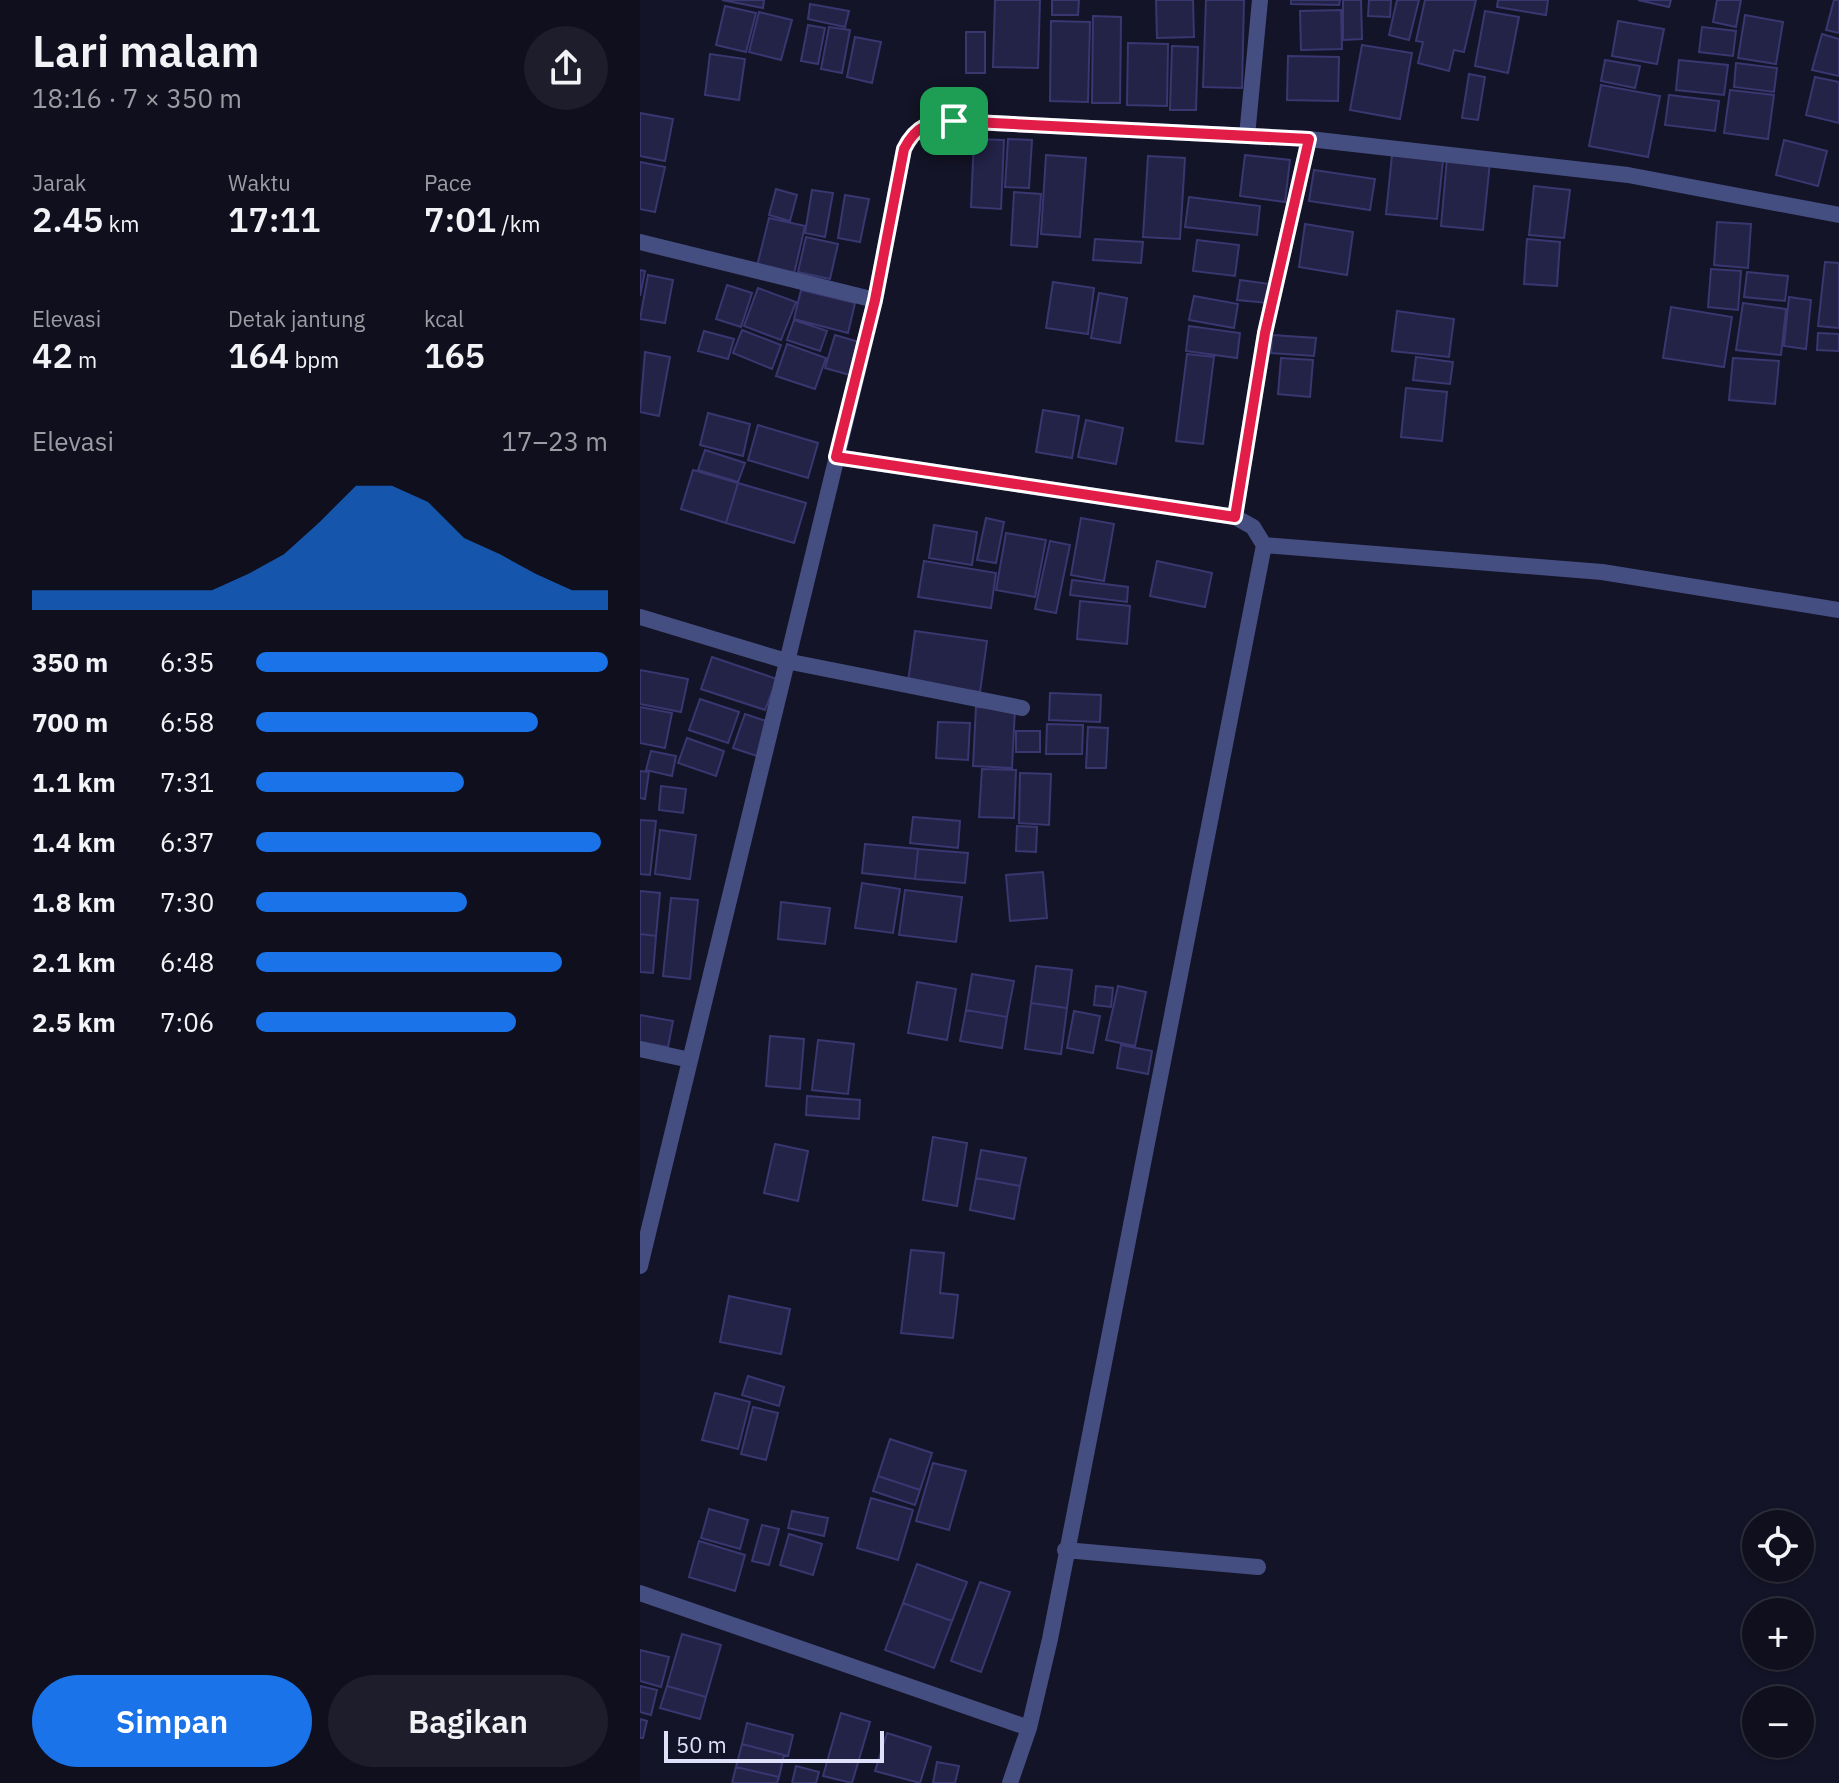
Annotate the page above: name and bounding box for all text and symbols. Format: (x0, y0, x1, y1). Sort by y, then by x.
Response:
text: Lari malam (32, 22, 260, 79)
button: share (524, 26, 608, 110)
text: 18:16 · 7 × 350 m (32, 81, 242, 115)
pin (920, 87, 988, 155)
icon: arrive (932, 99, 976, 143)
text: Jarak (32, 168, 86, 197)
text: Waktu (228, 168, 291, 197)
text: Pace (424, 168, 472, 197)
text: 2.45 (32, 197, 103, 241)
text: 17:11 (228, 197, 320, 241)
text: 7:01 (424, 197, 496, 241)
text: km (103, 209, 139, 238)
text: /km (496, 209, 540, 238)
text: Elevasi (32, 304, 101, 333)
text: Detak jantung (228, 304, 365, 333)
text: kcal (424, 304, 464, 333)
text: 42 (32, 333, 73, 377)
text: 164 (228, 333, 289, 377)
text: 165 (424, 333, 485, 377)
text: m (73, 345, 97, 374)
text: bpm (289, 345, 339, 374)
text: Elevasi (32, 424, 114, 458)
text: 17–23 m (501, 424, 608, 458)
text: 350 m (32, 645, 108, 679)
text: 6:35 (160, 645, 214, 679)
text: 700 m (32, 705, 108, 739)
text: 6:58 (160, 705, 214, 739)
text: 1.1 km (32, 765, 116, 799)
text: 7:31 (160, 765, 214, 799)
text: 1.4 km (32, 825, 116, 859)
text: 6:37 (160, 825, 214, 859)
text: 1.8 km (32, 885, 116, 919)
text: 7:30 (160, 885, 214, 919)
text: 2.1 km (32, 945, 116, 979)
text: 6:48 (160, 945, 214, 979)
text: 2.5 km (32, 1005, 116, 1039)
text: 7:06 (160, 1005, 214, 1039)
map controls (1742, 1510, 1814, 1758)
button: locate (1742, 1510, 1814, 1582)
button: + (1742, 1598, 1814, 1670)
button: Simpan (32, 1675, 312, 1767)
button: Bagikan (328, 1675, 608, 1767)
button: − (1742, 1686, 1814, 1758)
scale bar (664, 1727, 884, 1763)
text: 50 m (676, 1730, 727, 1759)

